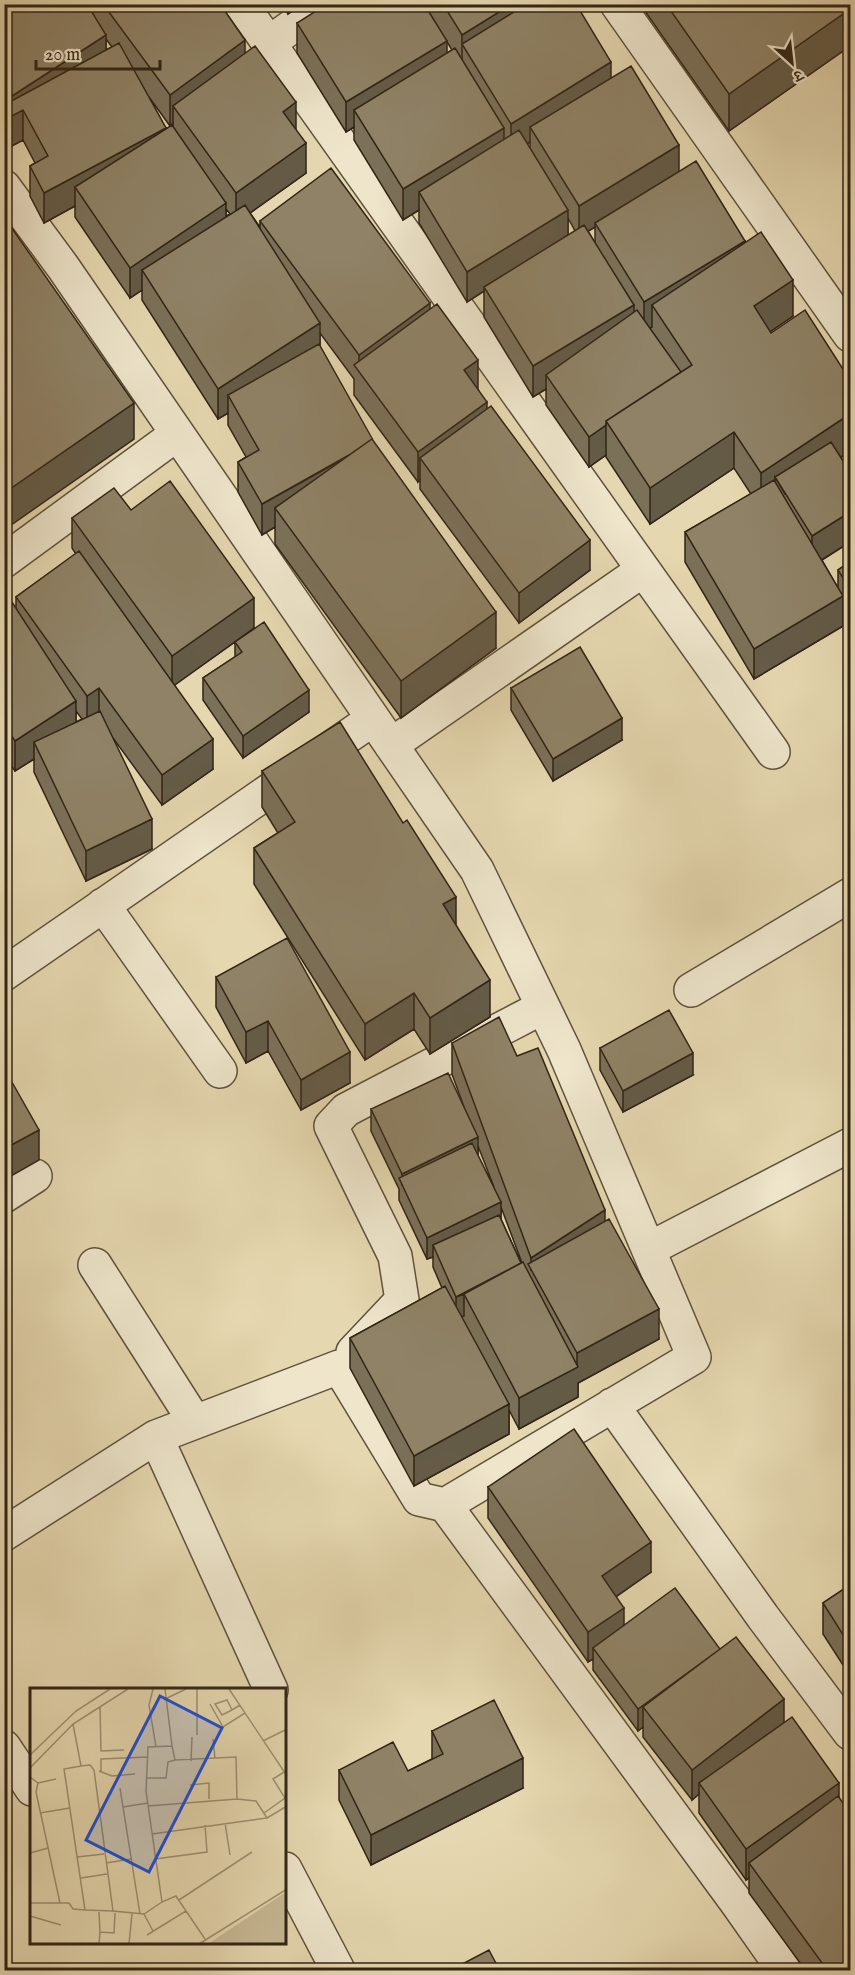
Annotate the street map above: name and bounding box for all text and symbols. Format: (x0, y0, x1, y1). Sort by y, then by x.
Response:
scale bar (36, 33, 160, 71)
north arrow (762, 33, 822, 93)
text: 20 m (45, 44, 80, 67)
text: उ (788, 63, 807, 86)
inset map (30, 1688, 286, 1945)

